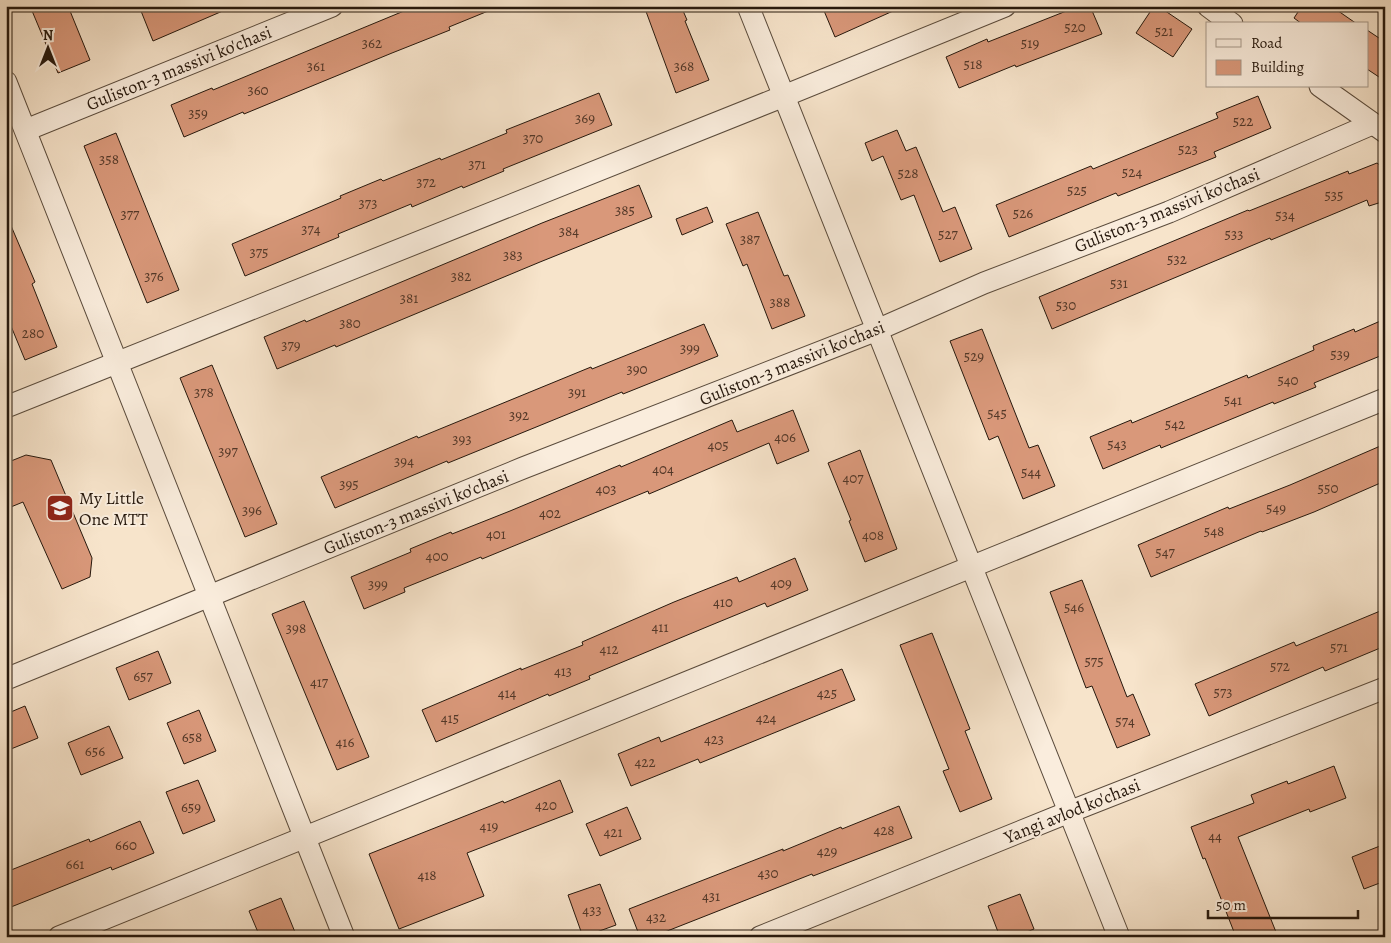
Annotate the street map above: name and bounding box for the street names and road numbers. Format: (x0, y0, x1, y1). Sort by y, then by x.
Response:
street label: Guliston-3 massivi ko'chasi (83, 20, 275, 116)
street label: Guliston-3 massivi ko'chasi (1071, 162, 1263, 258)
street label: Guliston-3 massivi ko'chasi (696, 315, 888, 411)
street label: Guliston-3 massivi ko'chasi (320, 464, 512, 560)
street label: Yangi avlod ko'chasi (999, 773, 1144, 850)

